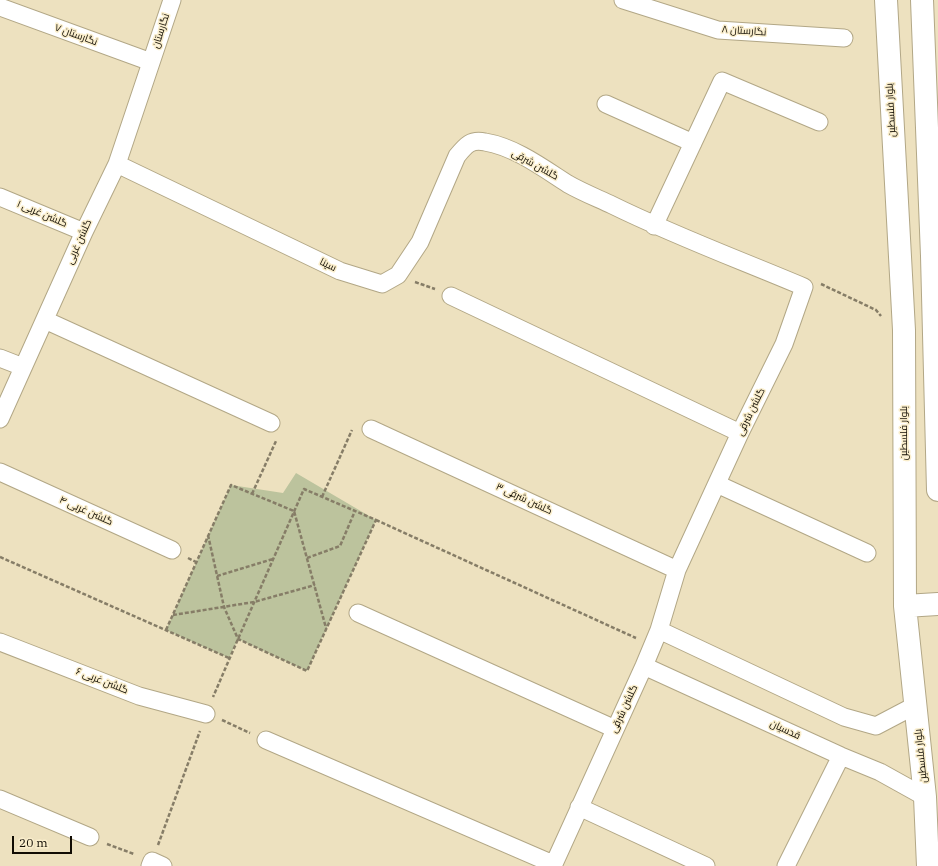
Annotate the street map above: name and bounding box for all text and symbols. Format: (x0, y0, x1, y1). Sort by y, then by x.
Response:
street label: نگارستان (150, 12, 172, 50)
street label: نگارستان ۷ (53, 22, 99, 48)
street label: نگارستان ۸ (721, 23, 767, 39)
street label: بلوار فلسطین (884, 83, 898, 137)
street label: گلشن شرقی (510, 147, 560, 183)
street label: گلشن غربی ۱ (15, 198, 69, 230)
street label: گلشن غربی (64, 218, 94, 266)
street label: سینا (318, 256, 338, 274)
street label: گلشن شرقی (734, 386, 768, 438)
street label: بلوار فلسطین (898, 406, 910, 460)
street label: گلشن شرقی ۳ (494, 481, 554, 517)
street label: گلشن غربی ۴ (58, 494, 114, 528)
street label: گلشن غربی ۶ (74, 666, 130, 696)
street label: گلشن شرقی (608, 683, 640, 735)
street label: قدسیان (768, 718, 802, 742)
street label: بلوار فلسطین (912, 728, 930, 784)
scale bar (14, 828, 74, 854)
text: 20 m (19, 835, 48, 850)

